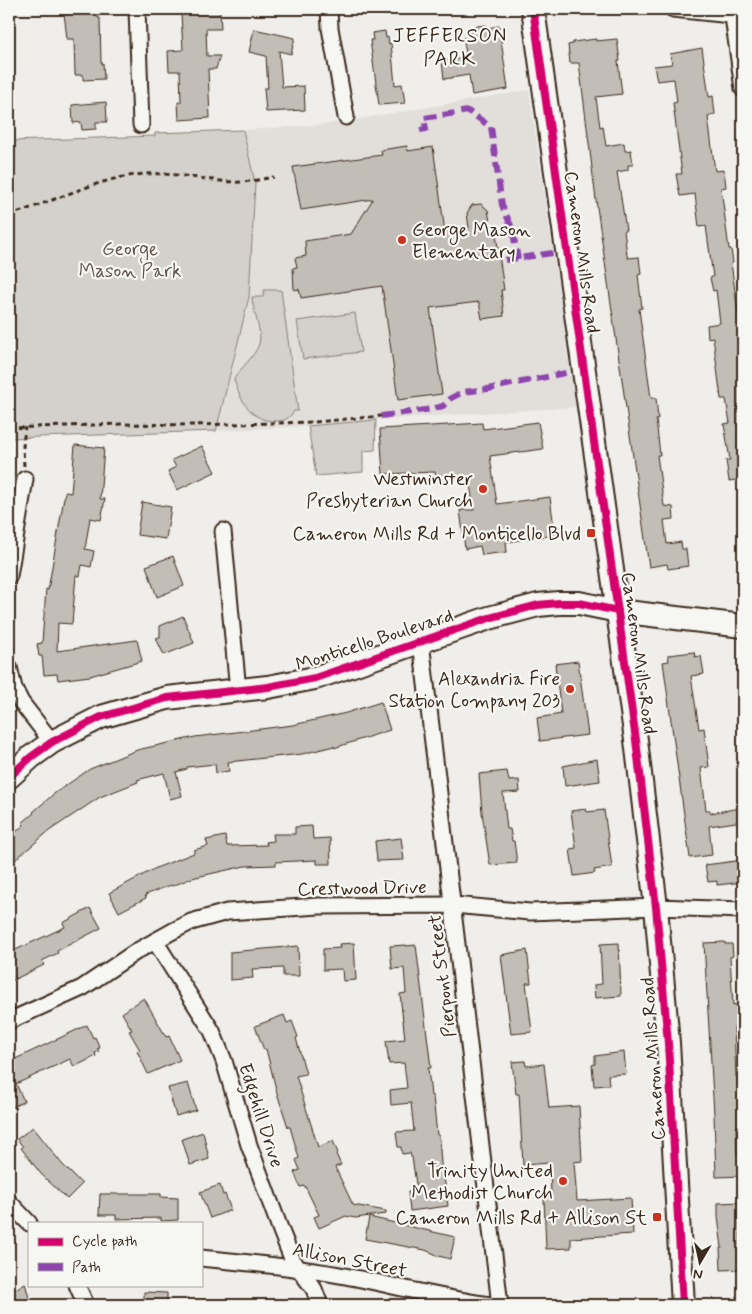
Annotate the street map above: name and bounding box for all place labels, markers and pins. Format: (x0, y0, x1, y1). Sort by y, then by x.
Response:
place label: George Mason Elementary (412, 218, 531, 265)
marker: George Mason Elementary (396, 234, 408, 246)
place label: Westminster Presbyterian Church (306, 467, 473, 514)
marker: Westminster Presbyterian Church (477, 483, 489, 495)
place label: Cameron Mills Rd + Monticello Blvd (293, 522, 581, 547)
marker: Cameron Mills Rd + Monticello Blvd (585, 527, 597, 539)
place label: Alexandria Fire Station Company 203 (389, 667, 560, 714)
marker: Alexandria Fire Station Company 203 (564, 683, 576, 695)
place label: Trinity United Methodist Church (411, 1159, 553, 1206)
marker: Trinity United Methodist Church (557, 1175, 569, 1187)
place label: Cameron Mills Rd + Allison St (395, 1206, 647, 1231)
marker: Cameron Mills Rd + Allison St (651, 1211, 663, 1223)

